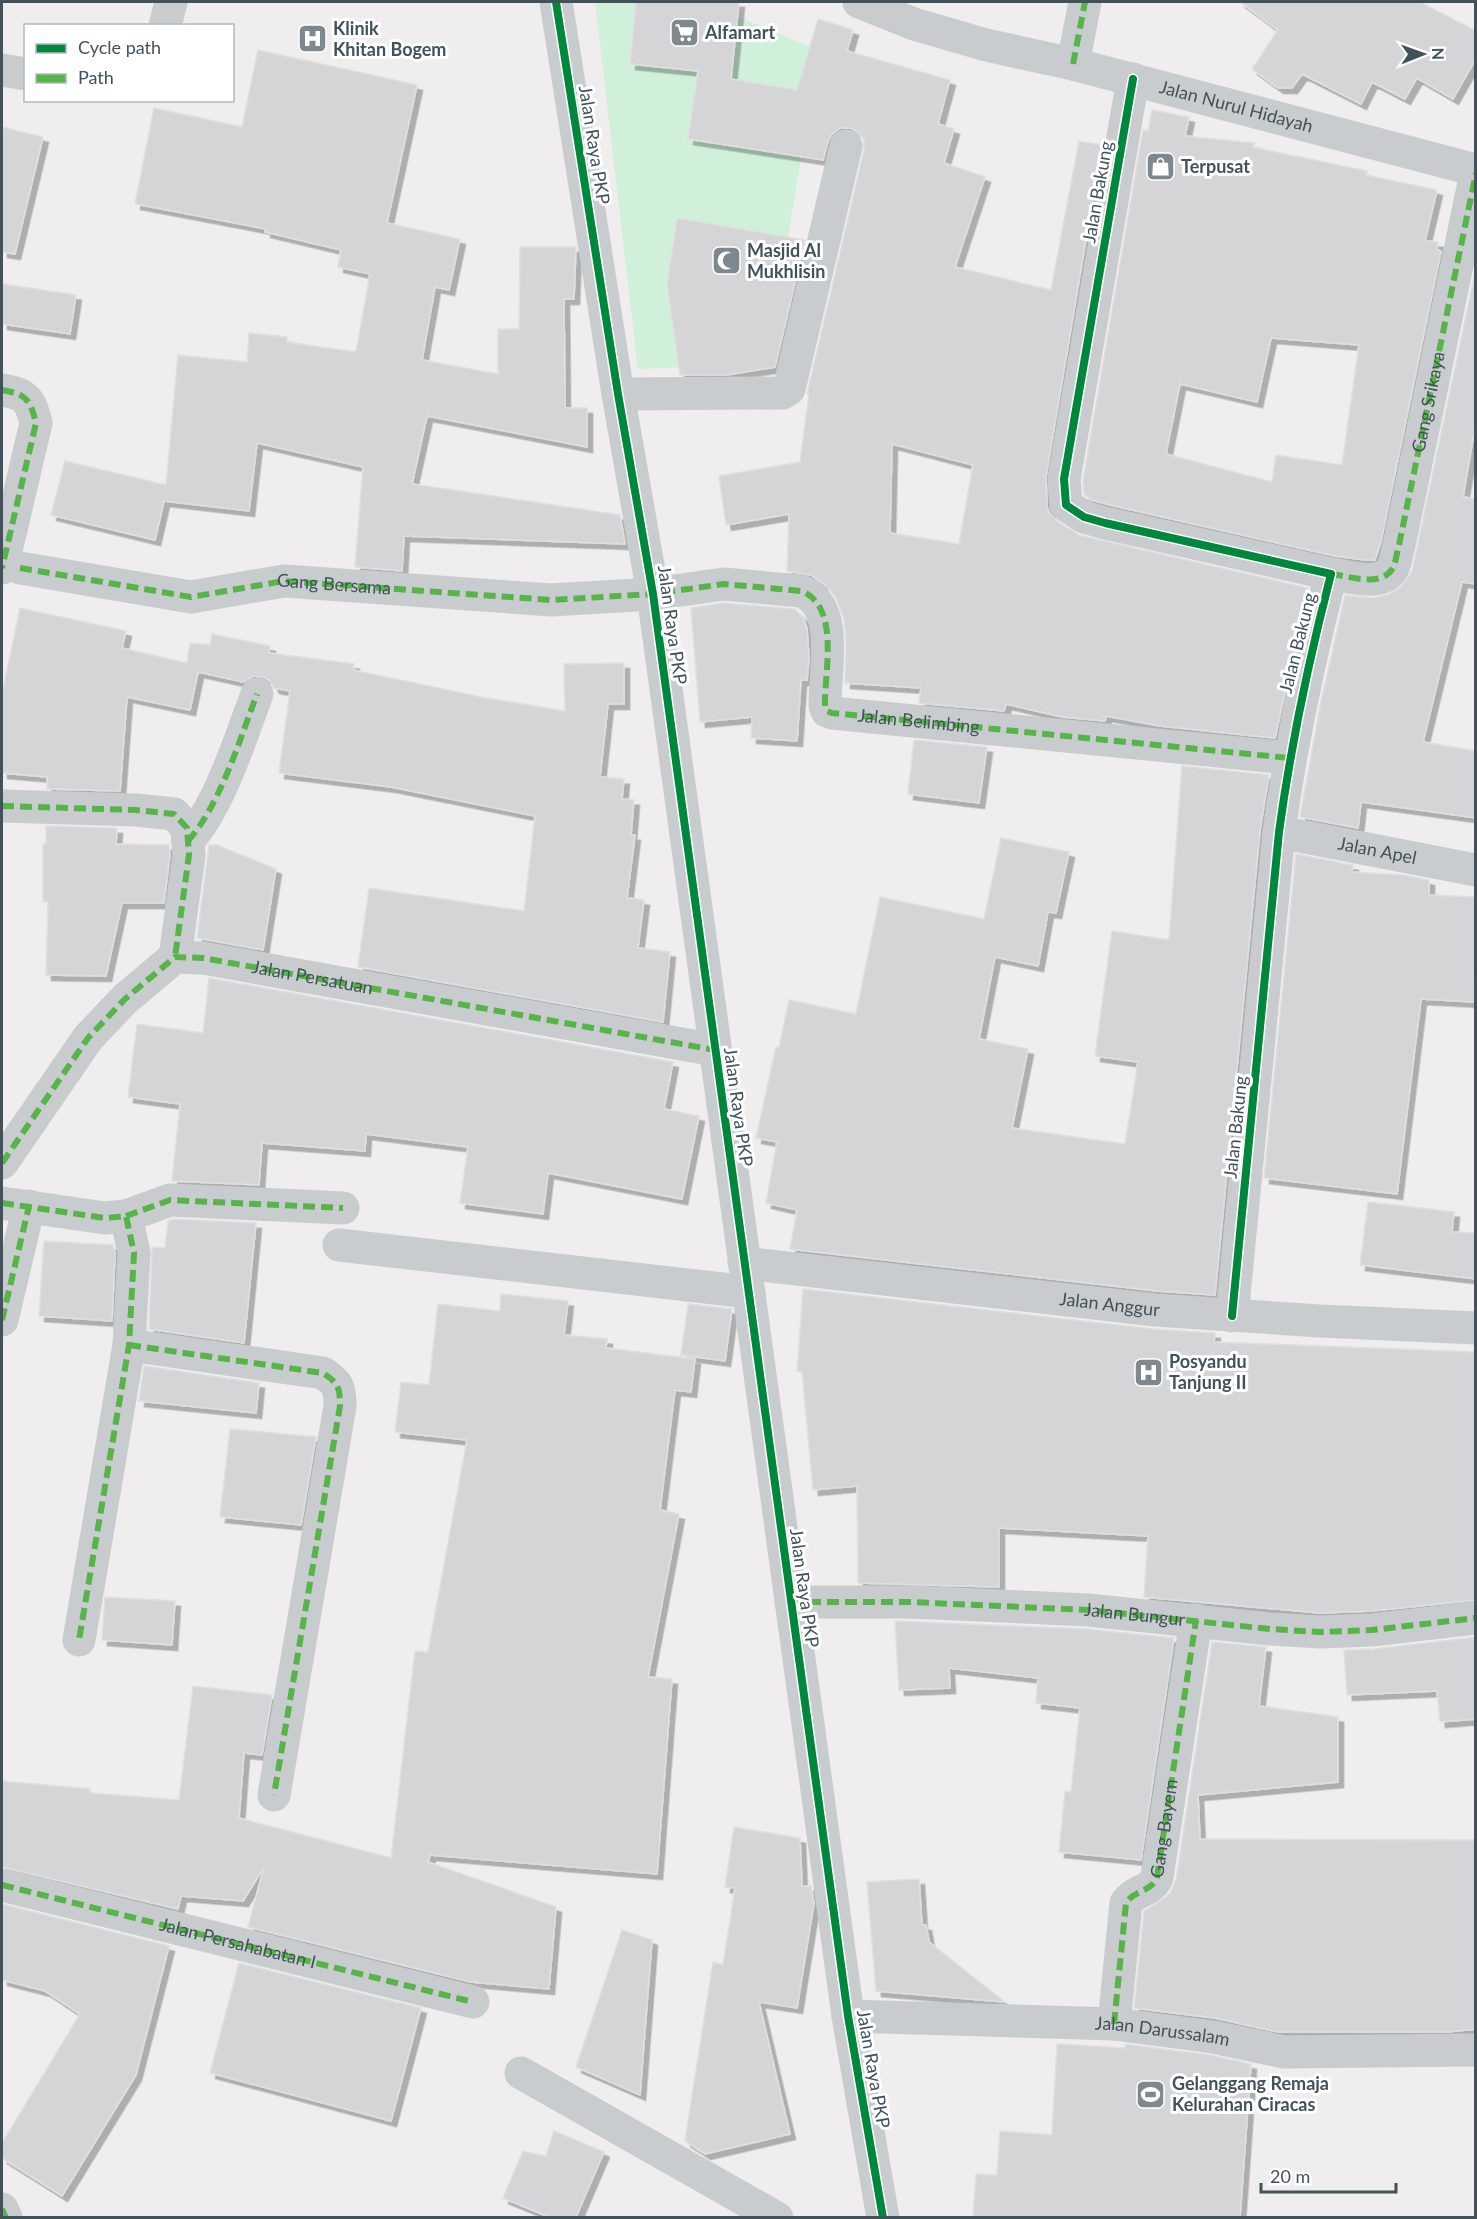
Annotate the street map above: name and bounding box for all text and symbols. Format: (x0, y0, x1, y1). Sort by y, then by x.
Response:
place label: Klinik Khitan Bogem (333, 17, 446, 60)
supermarket icon: Alfamart (668, 17, 700, 49)
place label: Alfamart (704, 21, 775, 43)
hospital icon: Klinik Khitan Bogem (296, 23, 328, 55)
legend (24, 24, 234, 102)
north arrow (1393, 24, 1453, 84)
text: Cycle path (78, 36, 161, 58)
text: N (1429, 47, 1448, 60)
text: Path (78, 66, 114, 88)
street label: Jalan Nurul Hidayah (1157, 75, 1316, 137)
street label: Jalan Raya PKP (575, 84, 615, 206)
street label: Jalan Bakung (1077, 139, 1117, 244)
shop icon: Terpusat (1144, 151, 1176, 183)
place label: Terpusat (1181, 155, 1250, 177)
place label: Masjid Al Mukhlisin (747, 239, 825, 282)
mosque icon: Masjid Al Mukhlisin (710, 245, 742, 277)
street label: Gang Srikaya (1406, 349, 1449, 454)
street label: Jalan Raya PKP (654, 564, 692, 686)
street label: Gang Bersama (275, 568, 392, 599)
street label: Jalan Bakung (1274, 590, 1320, 695)
street label: Jalan Belimbing (857, 704, 981, 737)
street label: Jalan Apel (1336, 832, 1418, 868)
street label: Jalan Persatuan (250, 955, 375, 998)
street label: Jalan Raya PKP (720, 1046, 758, 1168)
street label: Jalan Bakung (1219, 1074, 1251, 1179)
street label: Jalan Anggur (1058, 1287, 1161, 1320)
place label: Posyandu Tanjung II (1169, 1350, 1247, 1393)
hospital icon: Posyandu Tanjung II (1132, 1356, 1164, 1388)
street label: Jalan Raya PKP (786, 1527, 824, 1649)
street label: Jalan Bungur (1084, 1598, 1187, 1630)
street label: Gang Bayem (1145, 1777, 1182, 1879)
street label: Jalan Persahabatan I (158, 1913, 318, 1973)
street label: Jalan Raya PKP (853, 2008, 895, 2130)
street label: Jalan Darussalam (1095, 2011, 1232, 2050)
place label: Gelanggang Remaja Kelurahan Ciracas (1172, 2072, 1329, 2115)
sports icon: Gelanggang Remaja Kelurahan Ciracas (1135, 2078, 1167, 2110)
scale bar (1261, 2156, 1396, 2194)
text: 20 m (1270, 2165, 1310, 2187)

